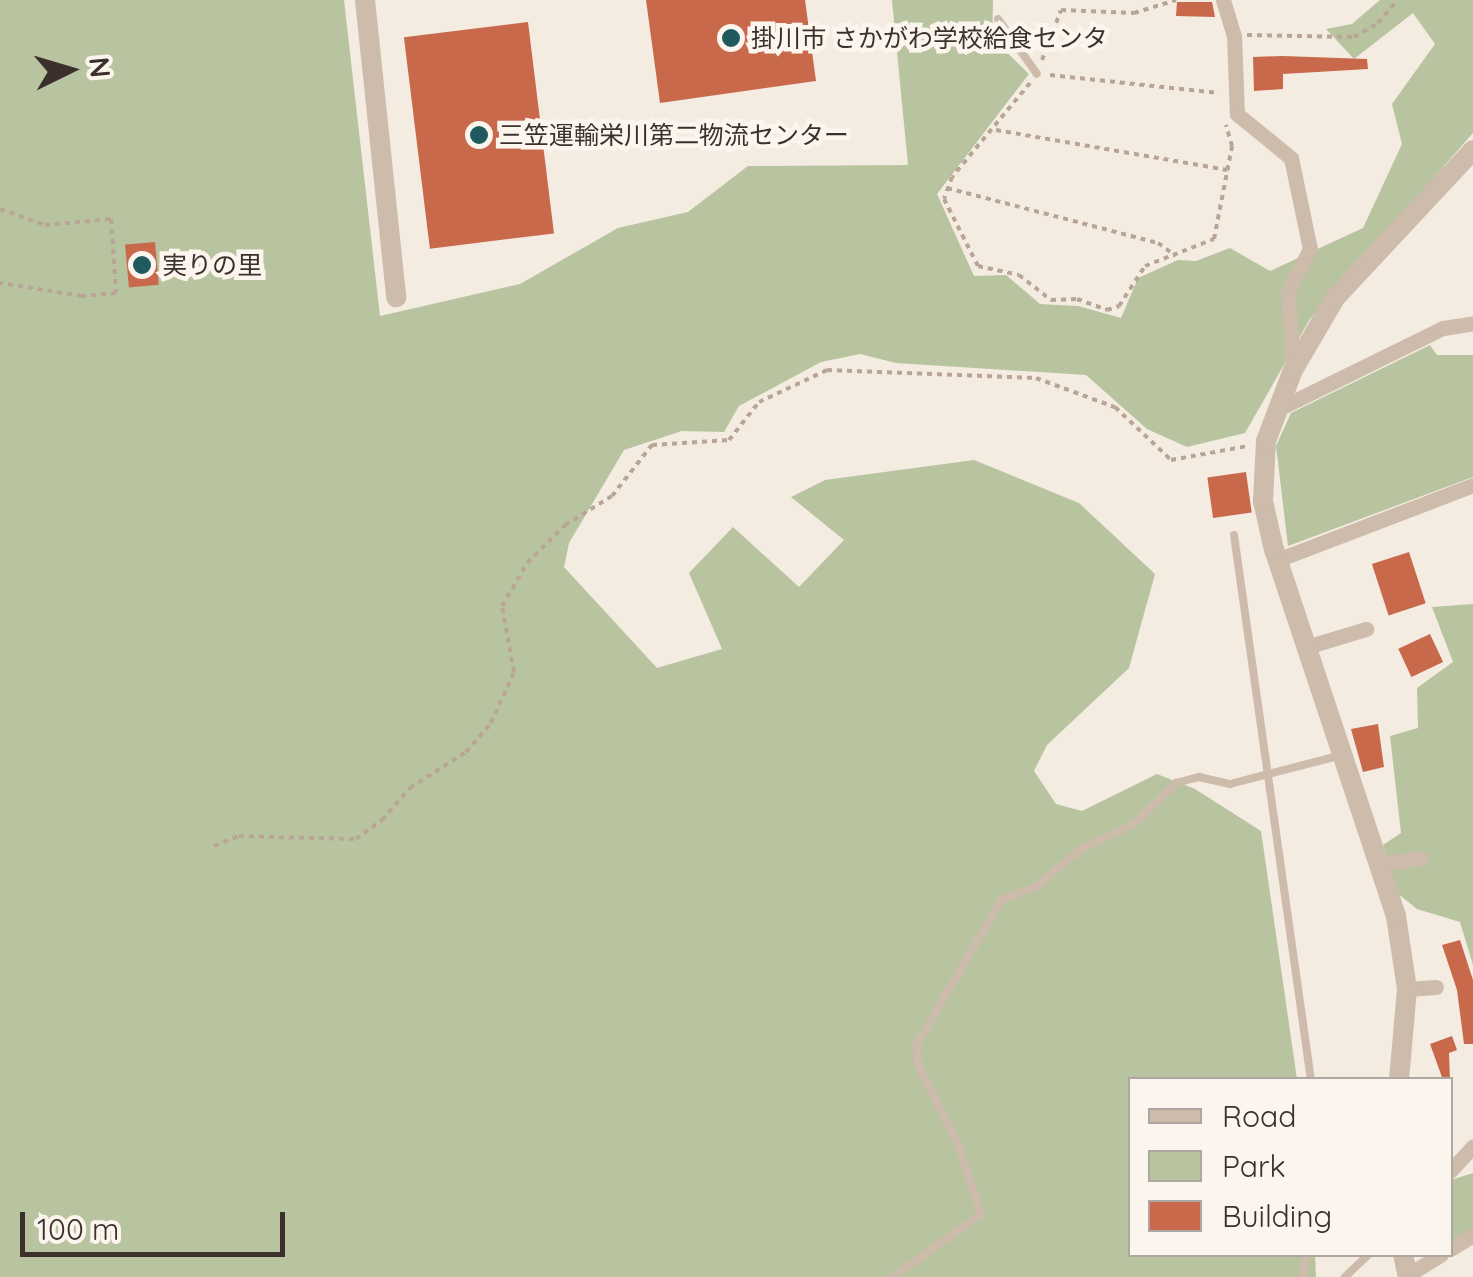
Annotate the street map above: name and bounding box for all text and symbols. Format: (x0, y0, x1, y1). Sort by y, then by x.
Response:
north arrow (20, 20, 120, 120)
place label: 掛川市 さかがわ学校給食センタ (751, 23, 1108, 53)
marker: 掛川市 さかがわ学校給食センタ (720, 27, 742, 49)
text: N (82, 56, 119, 79)
place label: 三笠運輸栄川第二物流センター (499, 120, 849, 150)
marker: 三笠運輸栄川第二物流センター (468, 124, 490, 146)
place label: 実りの里 (162, 250, 262, 280)
marker: 実りの里 (131, 254, 153, 276)
legend (1128, 1077, 1453, 1257)
text: Road (1222, 1097, 1296, 1135)
text: Park (1222, 1147, 1286, 1185)
scale bar (25, 1192, 290, 1254)
text: Building (1222, 1197, 1332, 1235)
text: 100 m (37, 1210, 119, 1248)

